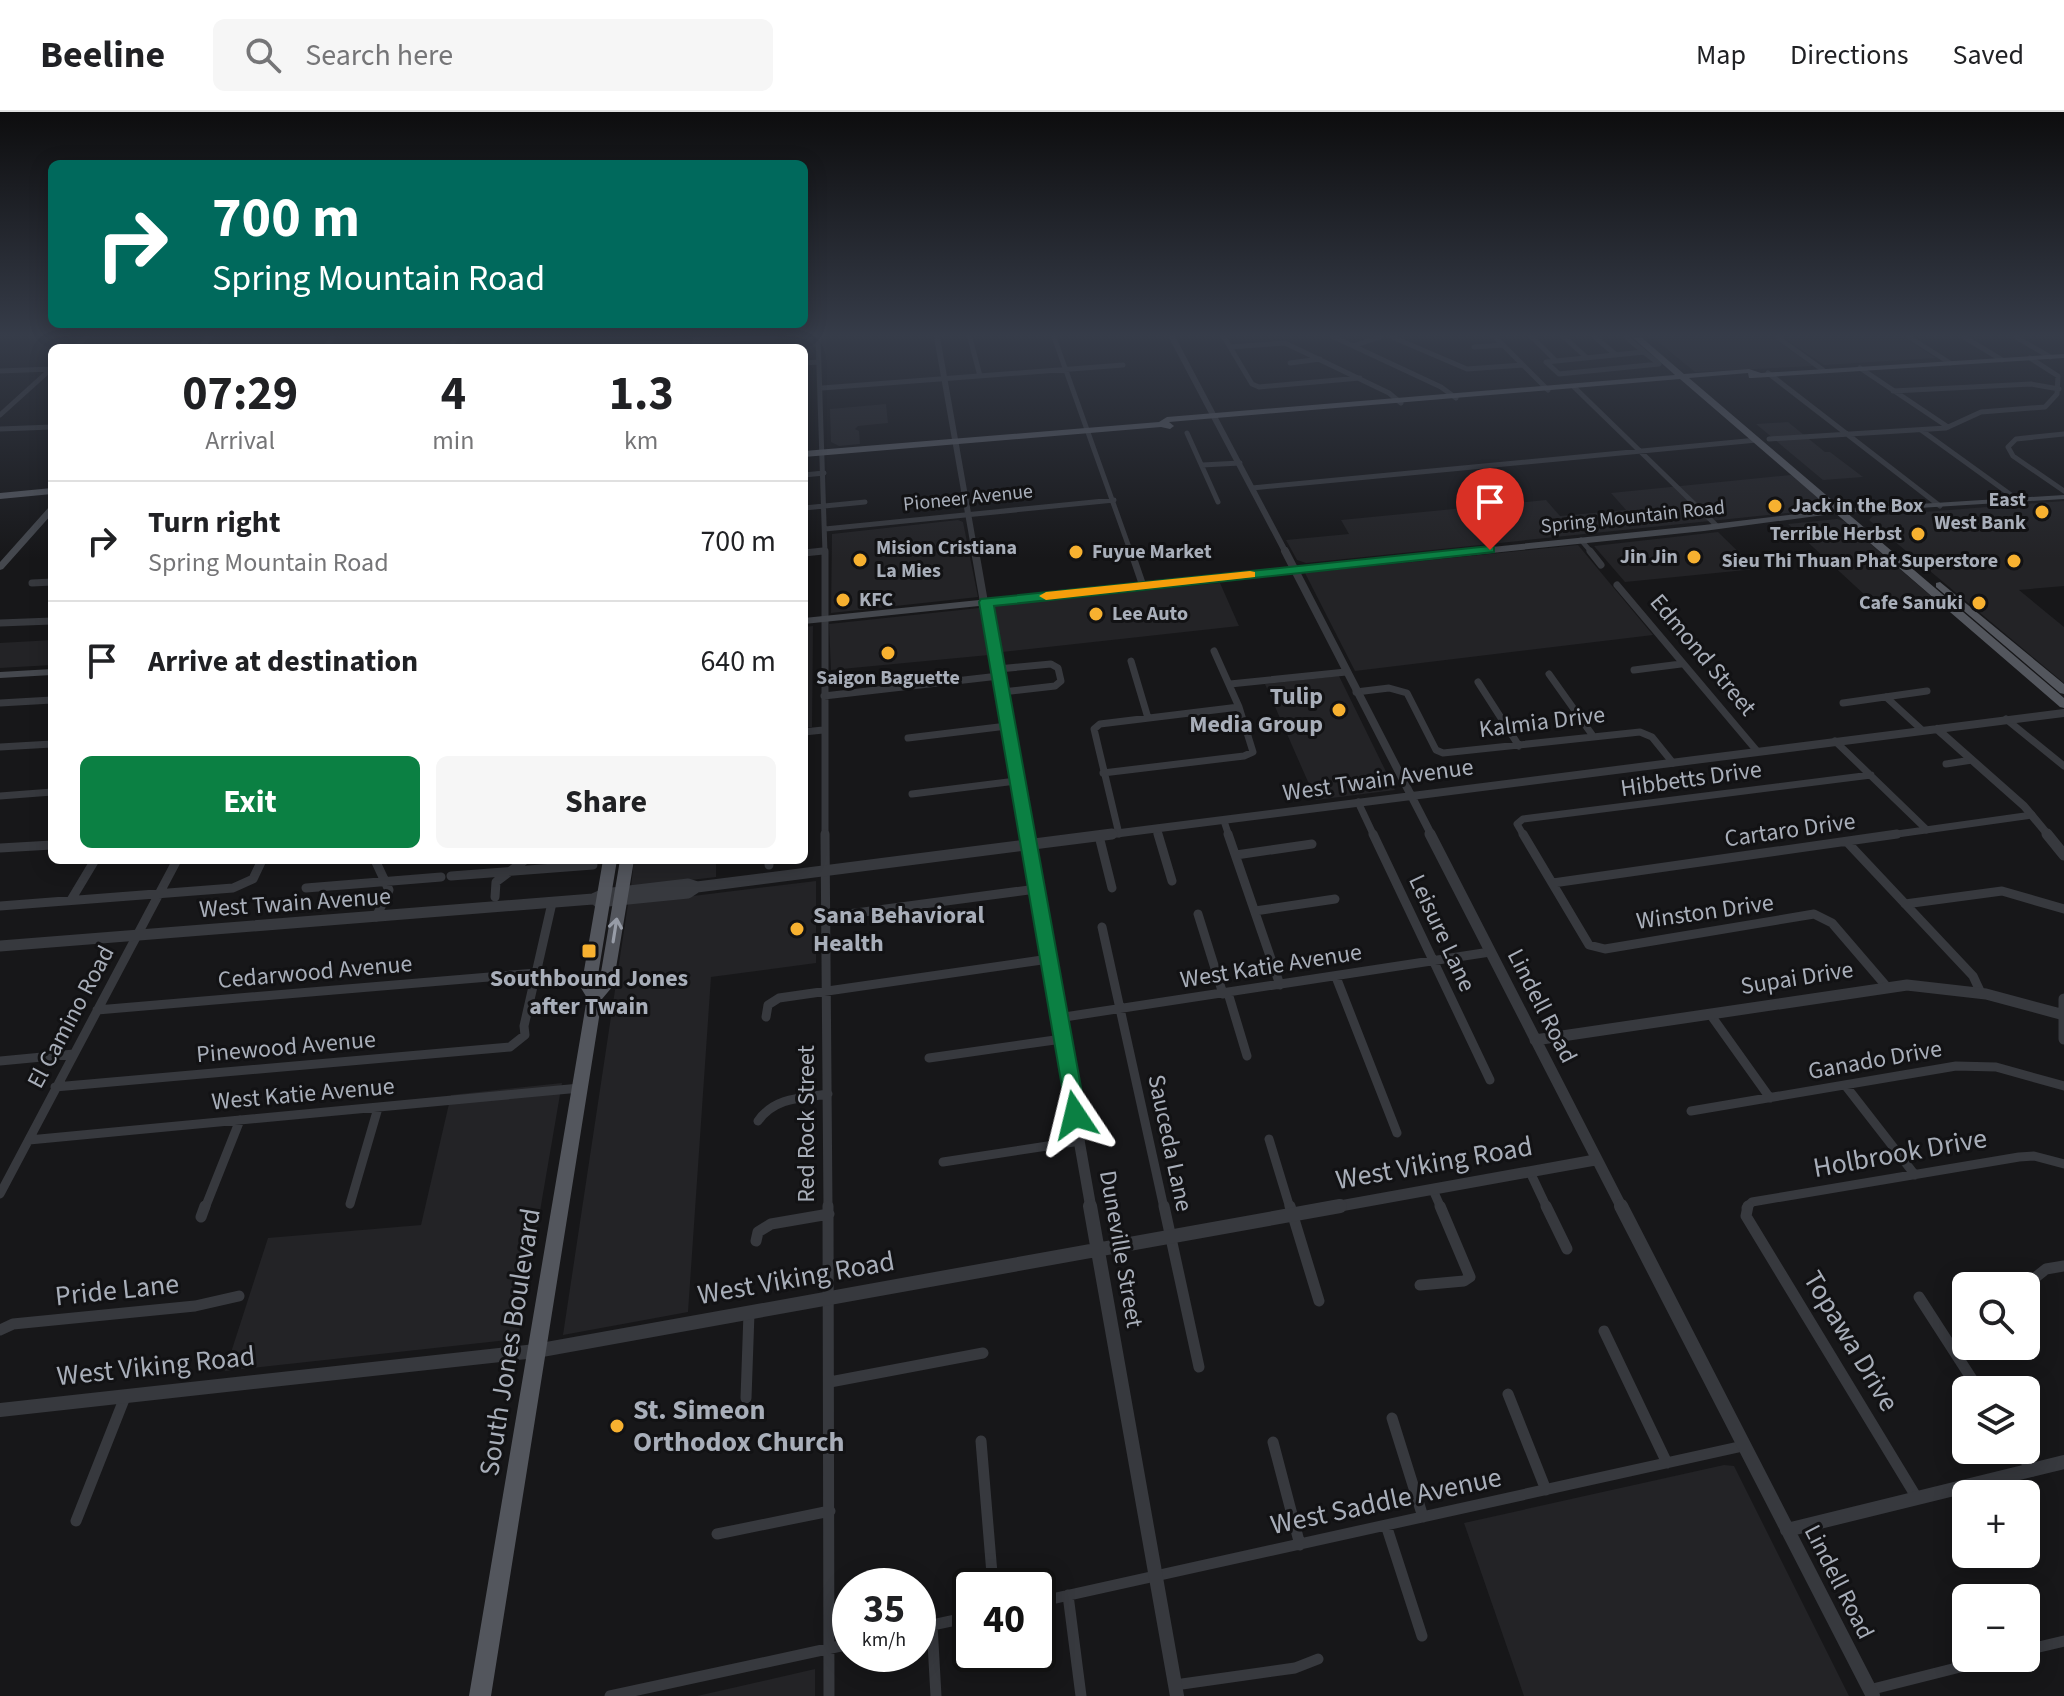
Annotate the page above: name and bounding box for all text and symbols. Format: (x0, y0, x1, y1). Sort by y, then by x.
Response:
search box (213, 19, 773, 91)
text: Beeline (40, 28, 165, 82)
icon: search (241, 33, 285, 77)
text: Search here (305, 34, 453, 77)
text: Map (1696, 35, 1746, 75)
text: Directions (1790, 35, 1909, 75)
text: Saved (1953, 35, 2024, 75)
text: 700 m (212, 179, 360, 258)
icon: right (80, 192, 184, 296)
text: Spring Mountain Road (212, 253, 545, 304)
text: 07:29 (182, 360, 298, 428)
text: 4 (441, 360, 466, 428)
text: 1.3 (609, 360, 674, 428)
text: Arrival (205, 422, 275, 459)
text: min (432, 422, 474, 459)
text: km (624, 422, 658, 459)
pin (1456, 468, 1524, 550)
street label: Pioneer Avenue (902, 477, 1034, 519)
icon: arrive (1468, 480, 1512, 524)
place label: East West Bank (1934, 486, 2026, 537)
place label: Jack in the Box (1791, 492, 1923, 520)
street label: Spring Mountain Road (1540, 493, 1726, 541)
marker: Jack in the Box (1766, 497, 1784, 515)
text: Turn right (148, 501, 280, 544)
marker: East West Bank (2033, 503, 2051, 521)
icon: right (80, 519, 124, 563)
text: 700 m (700, 520, 776, 563)
place label: Terrible Herbst (1770, 520, 1902, 548)
marker: Terrible Herbst (1909, 525, 1927, 543)
place label: Mision Cristiana La Mies (876, 534, 1017, 585)
place label: Fuyue Market (1092, 538, 1212, 566)
marker: Fuyue Market (1067, 543, 1085, 561)
place label: Jin Jin (1620, 543, 1678, 571)
text: Spring Mountain Road (148, 544, 389, 581)
place label: Sieu Thi Thuan Phat Superstore (1721, 547, 1998, 575)
marker: Jin Jin (1685, 548, 1703, 566)
marker: Mision Cristiana La Mies (851, 551, 869, 569)
marker: Sieu Thi Thuan Phat Superstore (2005, 552, 2023, 570)
place label: KFC (859, 586, 894, 614)
street label: Edmond Street (1641, 586, 1765, 724)
place label: Cafe Sanuki (1859, 589, 1963, 617)
marker: KFC (834, 591, 852, 609)
marker: Cafe Sanuki (1970, 594, 1988, 612)
place label: Lee Auto (1112, 600, 1188, 628)
marker: Lee Auto (1087, 605, 1105, 623)
icon: arrive (80, 639, 124, 683)
text: Arrive at destination (148, 640, 418, 683)
text: 640 m (700, 640, 776, 683)
marker: Saigon Baguette (879, 644, 897, 662)
place label: Saigon Baguette (816, 664, 960, 692)
place label: Tulip Media Group (1189, 679, 1323, 742)
street label: Kalmia Drive (1477, 697, 1607, 747)
marker: Tulip Media Group (1330, 701, 1348, 719)
street label: West Twain Avenue (1280, 749, 1476, 811)
street label: Hibbetts Drive (1618, 752, 1764, 806)
button: Exit (80, 756, 420, 848)
button: Share (436, 756, 776, 848)
street label: Cartaro Drive (1722, 804, 1858, 856)
street label: Leisure Lane (1400, 869, 1484, 997)
street label: West Twain Avenue (198, 879, 392, 927)
street label: Winston Drive (1634, 885, 1776, 939)
place label: Sana Behavioral Health (813, 898, 984, 961)
one-way arrow (608, 918, 623, 943)
marker: Sana Behavioral Health (788, 920, 806, 938)
street label: West Katie Avenue (1178, 934, 1364, 998)
street label: El Camino Road (19, 939, 123, 1095)
marker: Southbound Jones after Twain (580, 942, 598, 960)
street label: Lindell Road (1498, 943, 1586, 1069)
street label: Cedarwood Avenue (216, 946, 414, 998)
street label: Supai Drive (1738, 952, 1856, 1004)
place label: Southbound Jones after Twain (490, 961, 688, 1024)
street label: Pinewood Avenue (195, 1022, 377, 1072)
street label: Ganado Drive (1805, 1031, 1945, 1089)
street label: Red Rock Street (789, 1045, 824, 1203)
street label: West Katie Avenue (210, 1069, 396, 1119)
street label: Sauceda Lane (1138, 1071, 1202, 1215)
position arrow (1033, 1073, 1117, 1157)
street label: Holbrook Drive (1810, 1118, 1990, 1188)
street label: West Viking Road (1332, 1126, 1536, 1200)
street label: Duneville Street (1090, 1168, 1152, 1330)
street label: South Jones Boulevard (469, 1205, 551, 1479)
street label: West Viking Road (694, 1241, 898, 1315)
street label: Topawa Drive (1793, 1263, 1909, 1419)
street label: Pride Lane (53, 1264, 181, 1316)
map controls (1952, 1272, 2040, 1672)
button: search (1952, 1272, 2040, 1360)
street label: West Viking Road (55, 1336, 257, 1396)
button: layers (1952, 1376, 2040, 1464)
place label: St. Simeon Orthodox Church (633, 1390, 845, 1462)
marker: St. Simeon Orthodox Church (608, 1417, 626, 1435)
street label: West Saddle Avenue (1267, 1457, 1505, 1545)
button: + (1952, 1480, 2040, 1568)
street label: Lindell Road (1795, 1519, 1883, 1645)
speed limit sign: 40 (952, 1568, 1056, 1672)
text: 35 (863, 1581, 905, 1638)
button: − (1952, 1584, 2040, 1672)
text: km/h (862, 1626, 906, 1654)

